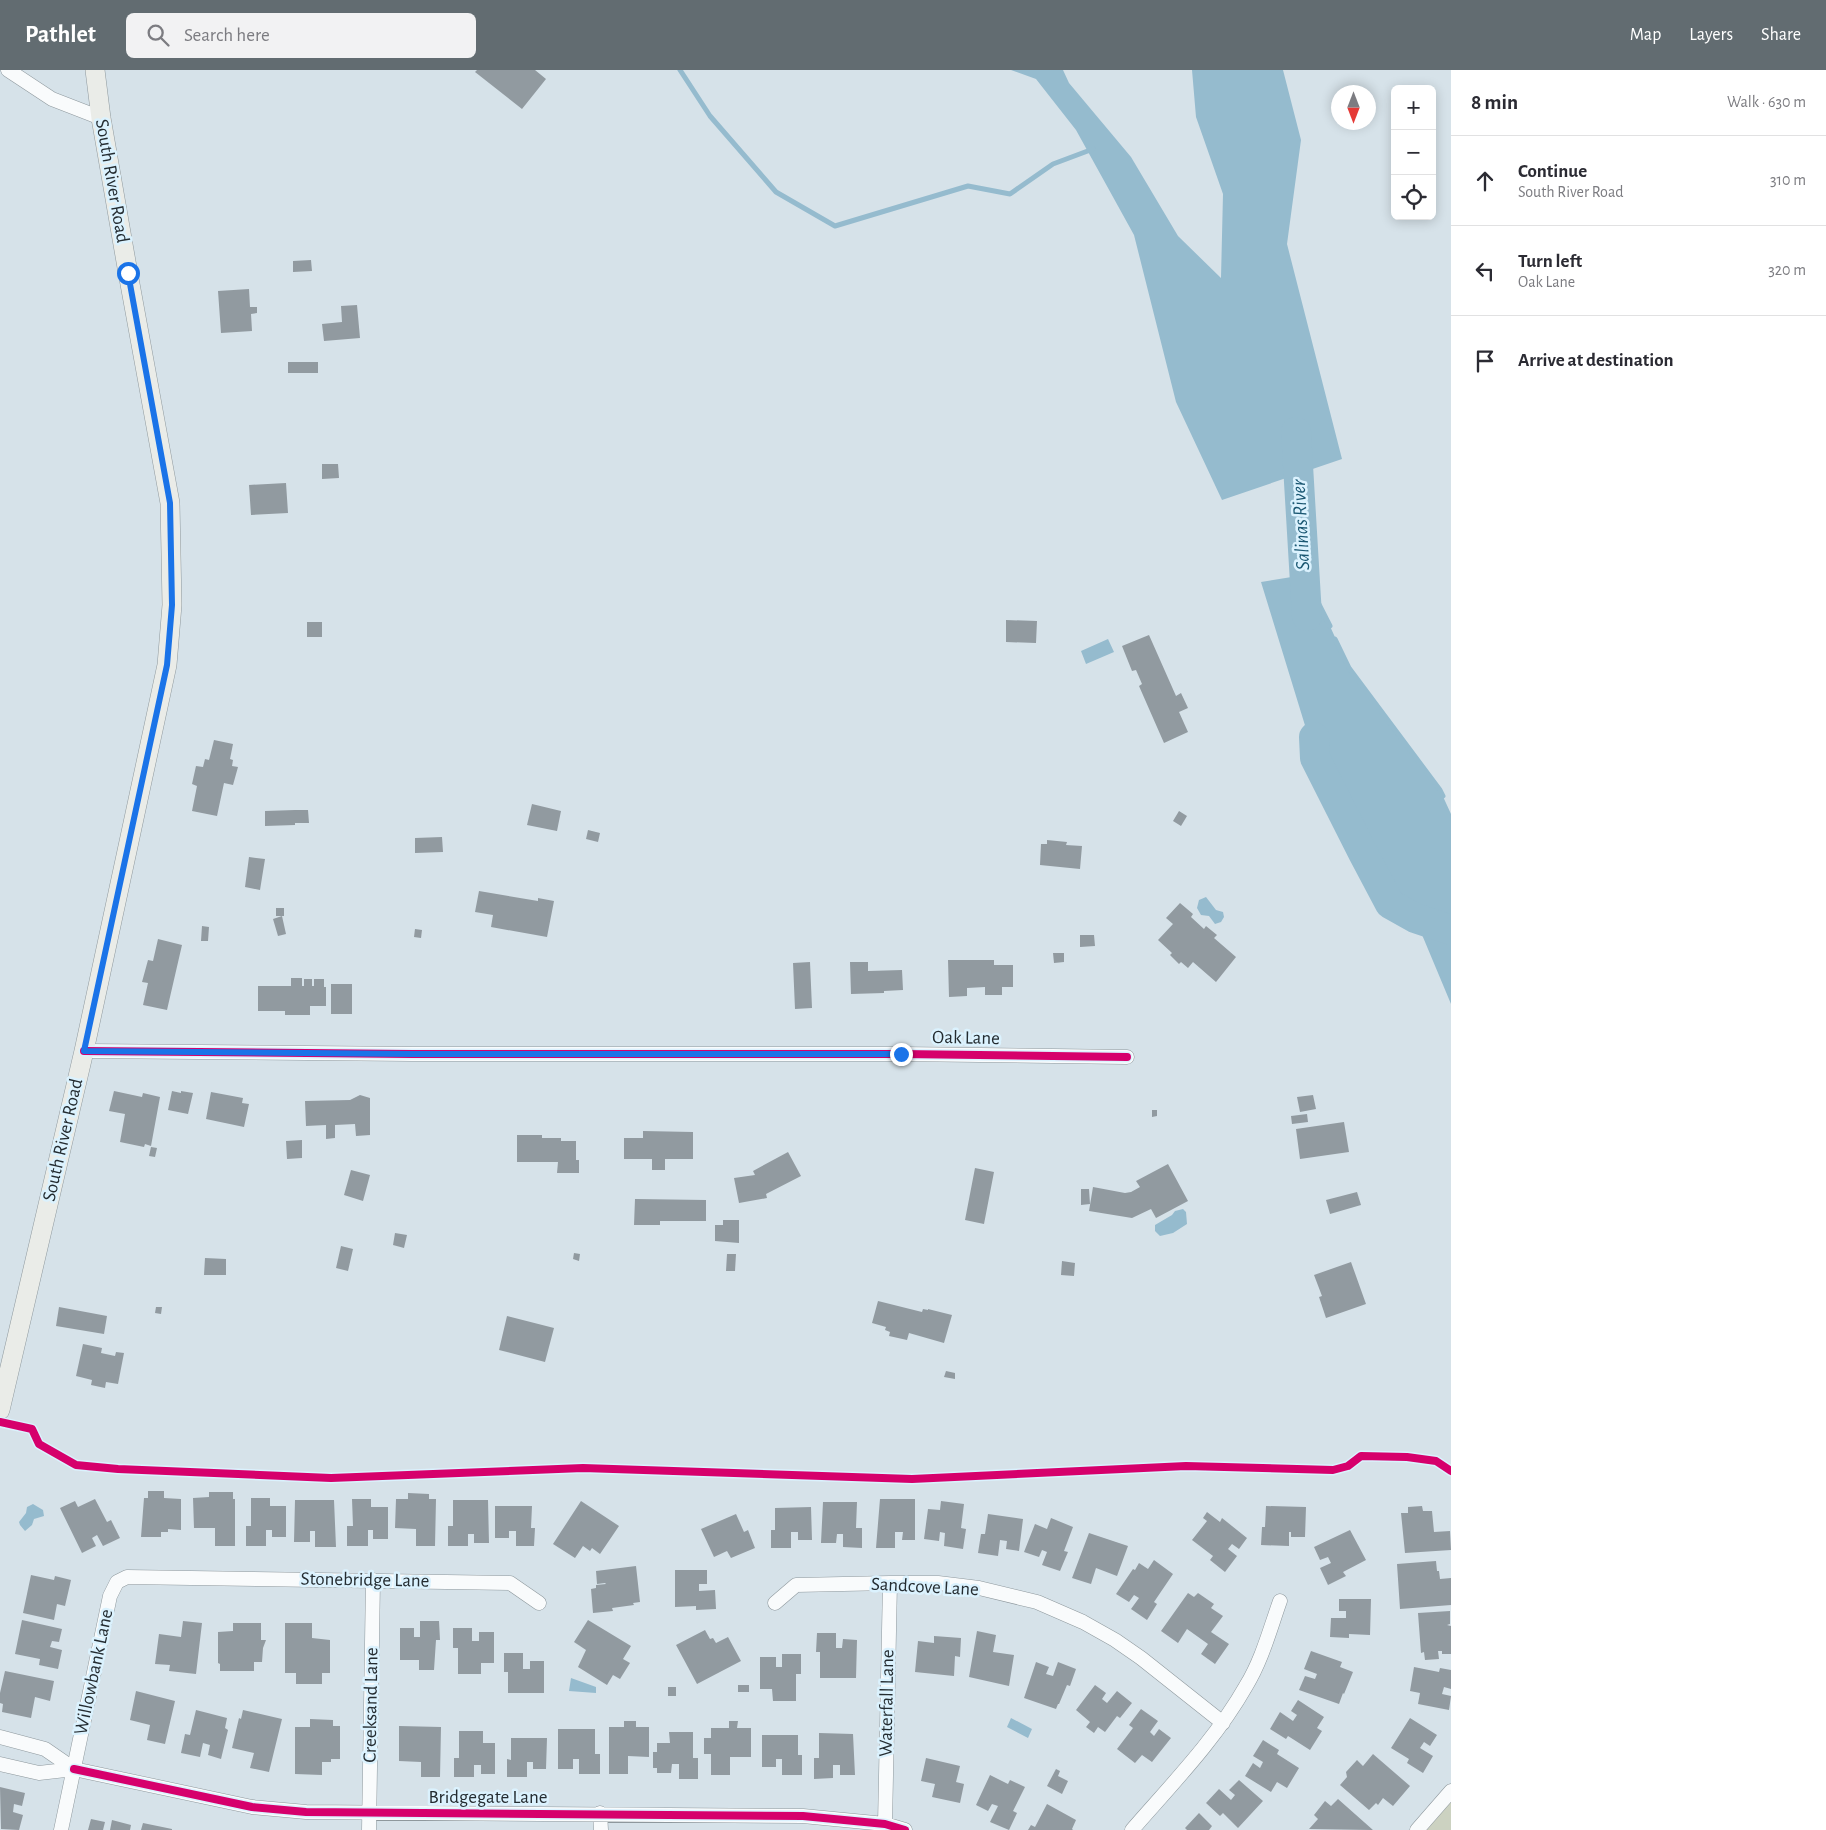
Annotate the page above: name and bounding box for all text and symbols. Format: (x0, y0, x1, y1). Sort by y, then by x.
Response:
search box (126, 13, 476, 58)
icon: search (144, 21, 172, 49)
text: Pathlet (25, 23, 96, 47)
text: Search here (184, 26, 270, 45)
text: Map (1630, 26, 1661, 44)
text: Layers (1689, 26, 1733, 44)
text: Share (1761, 26, 1801, 44)
north arrow (1331, 85, 1376, 130)
map controls (1391, 85, 1436, 220)
button: + (1391, 85, 1436, 130)
text: 8 min (1471, 92, 1518, 113)
text: Walk · 630 m (1727, 94, 1806, 110)
street label: South River Road (92, 118, 132, 245)
button: − (1391, 130, 1436, 175)
text: Continue (1518, 162, 1587, 181)
icon: ahead (1471, 167, 1499, 195)
text: 310 m (1770, 172, 1806, 188)
button: locate (1391, 175, 1436, 220)
text: South River Road (1518, 184, 1624, 200)
text: Turn left (1518, 252, 1582, 271)
icon: left (1471, 257, 1499, 285)
route start (117, 262, 140, 285)
text: 320 m (1768, 262, 1806, 278)
text: Oak Lane (1518, 274, 1575, 290)
icon: arrive (1471, 347, 1499, 375)
text: Arrive at destination (1518, 351, 1674, 370)
water label: Salinas River (1289, 479, 1313, 571)
street label: Oak Lane (932, 1028, 1000, 1048)
route end (890, 1043, 913, 1066)
street label: South River Road (40, 1077, 86, 1203)
street label: Stonebridge Lane (300, 1569, 430, 1591)
street label: Sandcove Lane (871, 1575, 979, 1599)
street label: Willowbank Lane (71, 1607, 117, 1737)
street label: Creeksand Lane (360, 1647, 382, 1763)
street label: Waterfall Lane (877, 1649, 897, 1757)
street label: Bridgegate Lane (429, 1788, 547, 1807)

